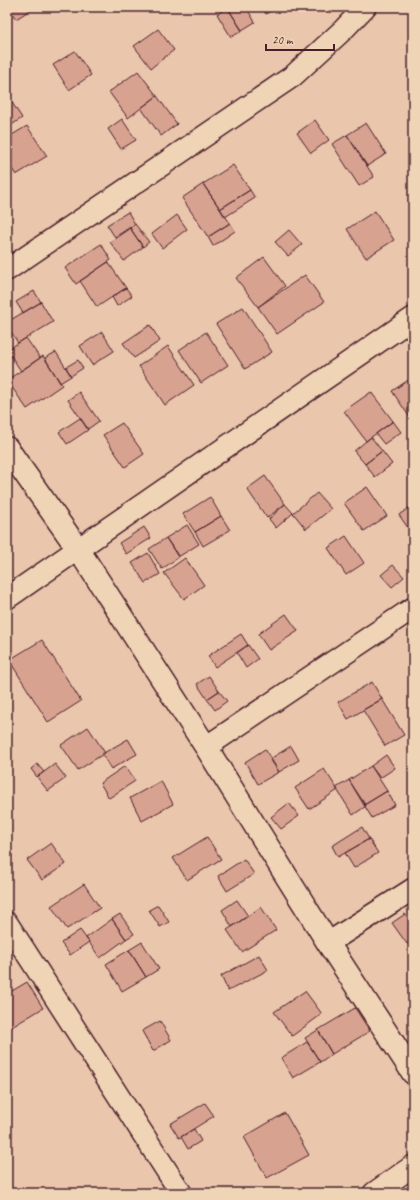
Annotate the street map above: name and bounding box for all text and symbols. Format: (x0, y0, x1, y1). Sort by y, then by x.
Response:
scale bar (266, 26, 334, 52)
text: 20 m (272, 32, 294, 48)

